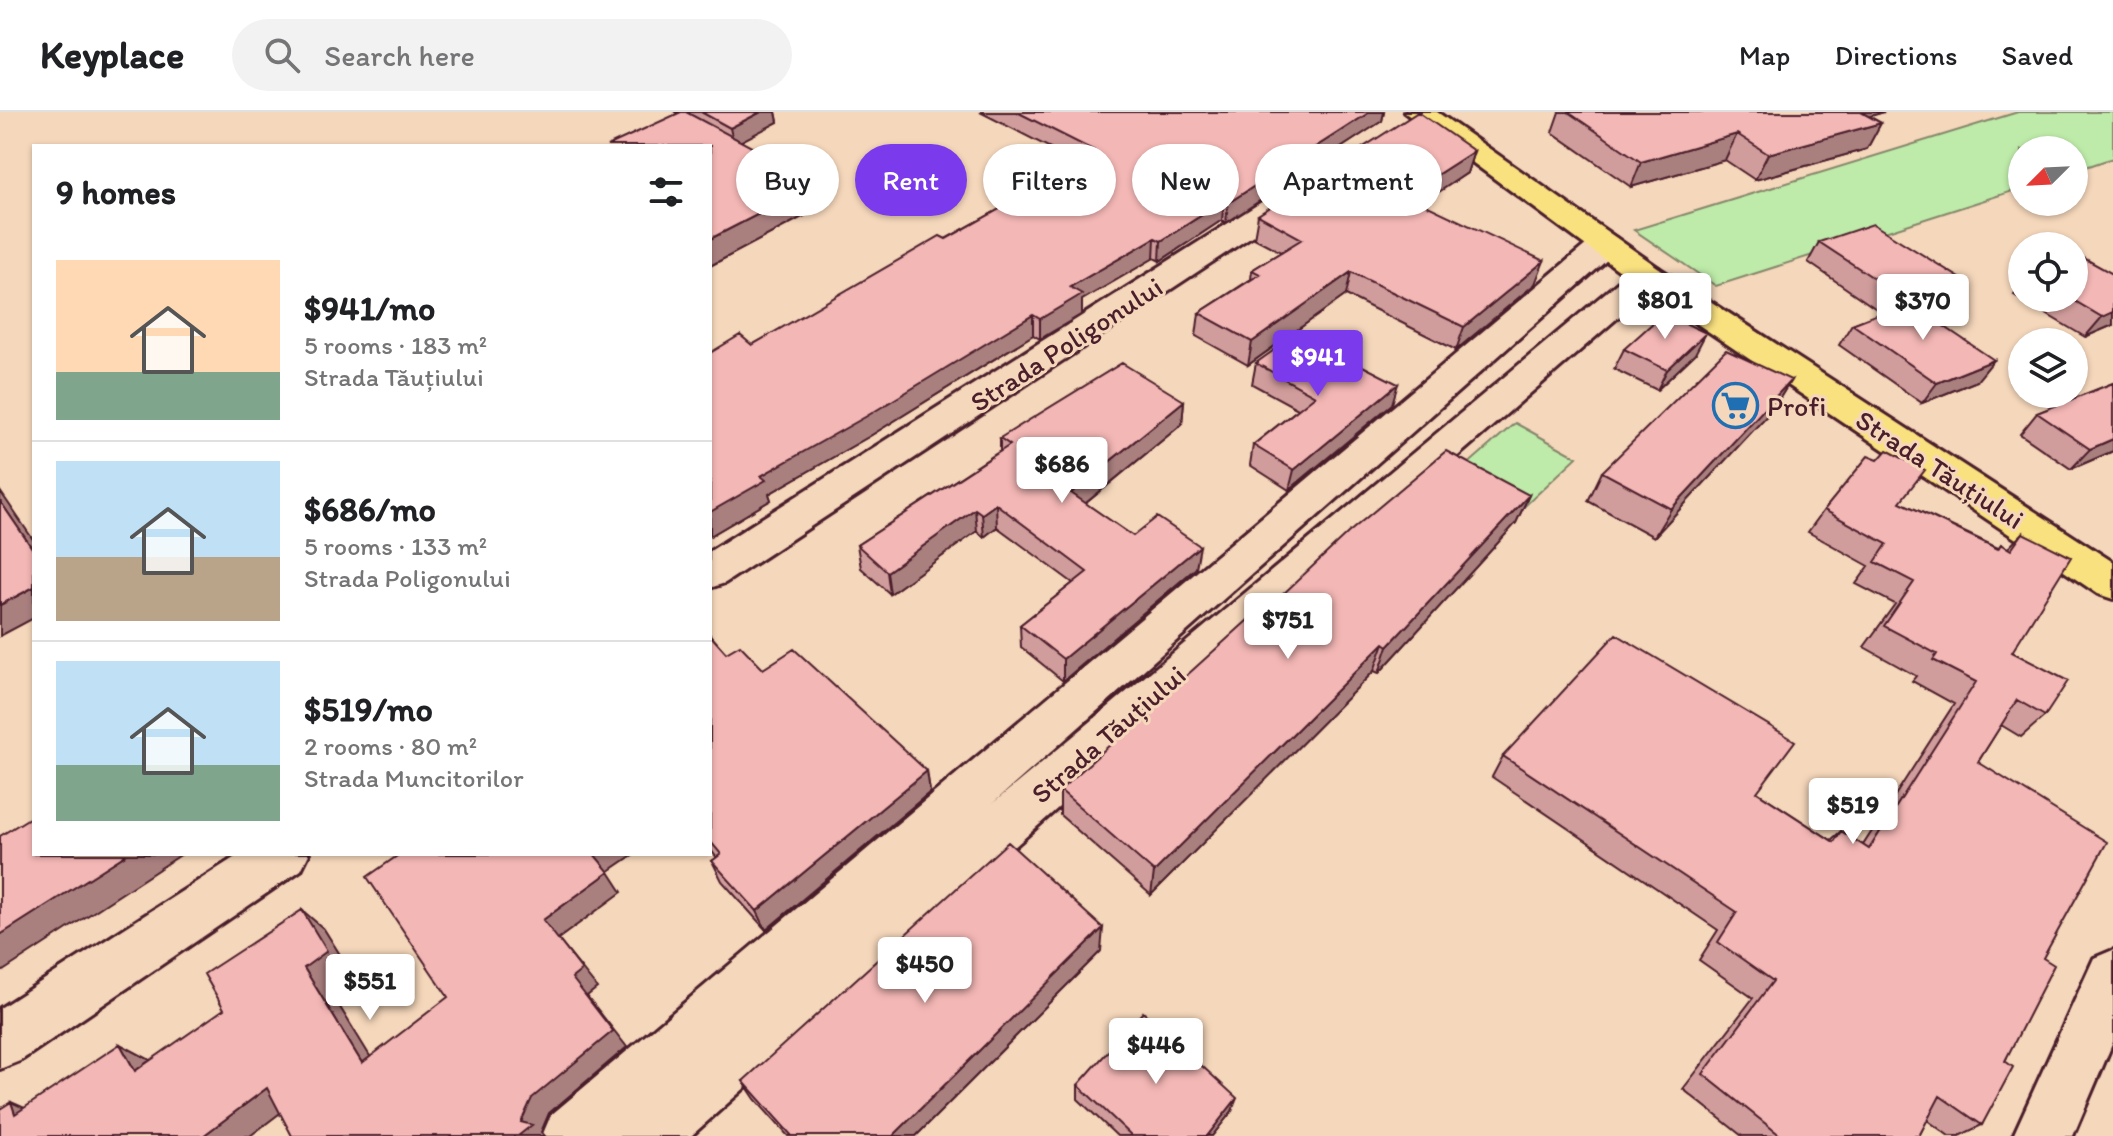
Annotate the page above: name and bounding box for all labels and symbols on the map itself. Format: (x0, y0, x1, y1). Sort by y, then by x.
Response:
north arrow (2008, 136, 2088, 216)
street label: Strada Poligonului (963, 269, 1169, 419)
pin: $801 (1618, 273, 1712, 341)
pin: $370 (1876, 274, 1970, 342)
pin: $941 (1271, 330, 1365, 398)
supermarket icon: Profi (1712, 382, 1760, 430)
place label: Profi (1767, 389, 1826, 423)
street label: Strada Tăuțiului (1850, 402, 2030, 536)
pin: $686 (1015, 437, 1109, 505)
pin: $751 (1241, 593, 1335, 661)
street label: Strada Tăuțiului (1024, 658, 1192, 810)
pin: $519 (1806, 778, 1900, 846)
pin: $450 (878, 937, 972, 1005)
pin: $551 (323, 954, 417, 1022)
pin: $446 (1109, 1018, 1203, 1086)

